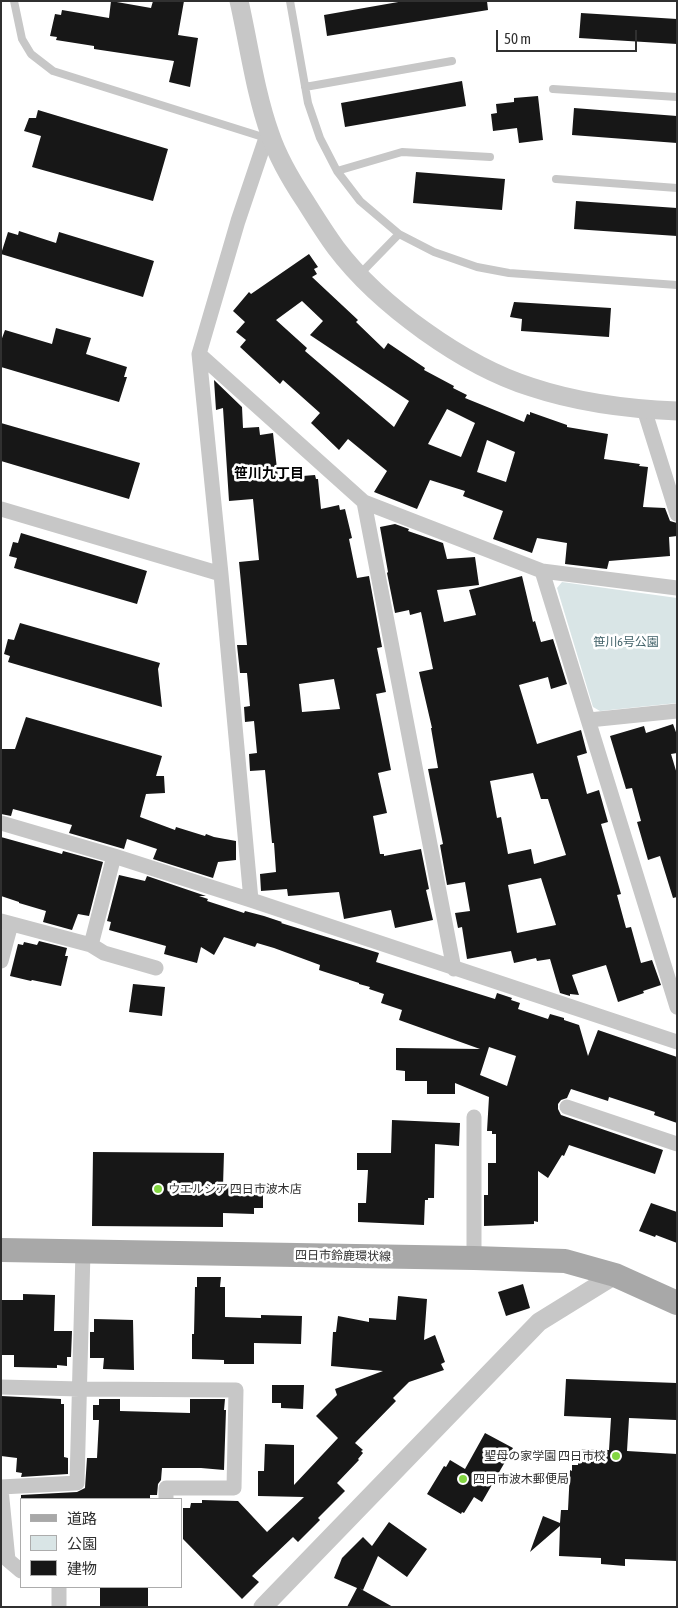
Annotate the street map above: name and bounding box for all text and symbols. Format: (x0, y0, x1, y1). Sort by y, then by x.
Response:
scale bar (498, 20, 639, 52)
text: 50 m (504, 30, 531, 47)
district label: 笹川九丁目 (234, 466, 304, 482)
park label: 笹川6号公園 (593, 635, 659, 649)
place label: ウエルシア 四日市波木店 (168, 1182, 302, 1196)
marker: ウエルシア 四日市波木店 (152, 1183, 164, 1195)
street label: 四日市鈴鹿環状線 (295, 1248, 391, 1264)
place label: 聖母の家学園 四日市校 (484, 1449, 606, 1463)
marker: 聖母の家学園 四日市校 (610, 1450, 622, 1462)
place label: 四日市波木郵便局 (473, 1472, 569, 1486)
marker: 四日市波木郵便局 (457, 1473, 469, 1485)
legend (20, 1498, 182, 1588)
text: 道路 (67, 1510, 97, 1527)
text: 公園 (67, 1535, 97, 1552)
text: 建物 (67, 1560, 97, 1577)

